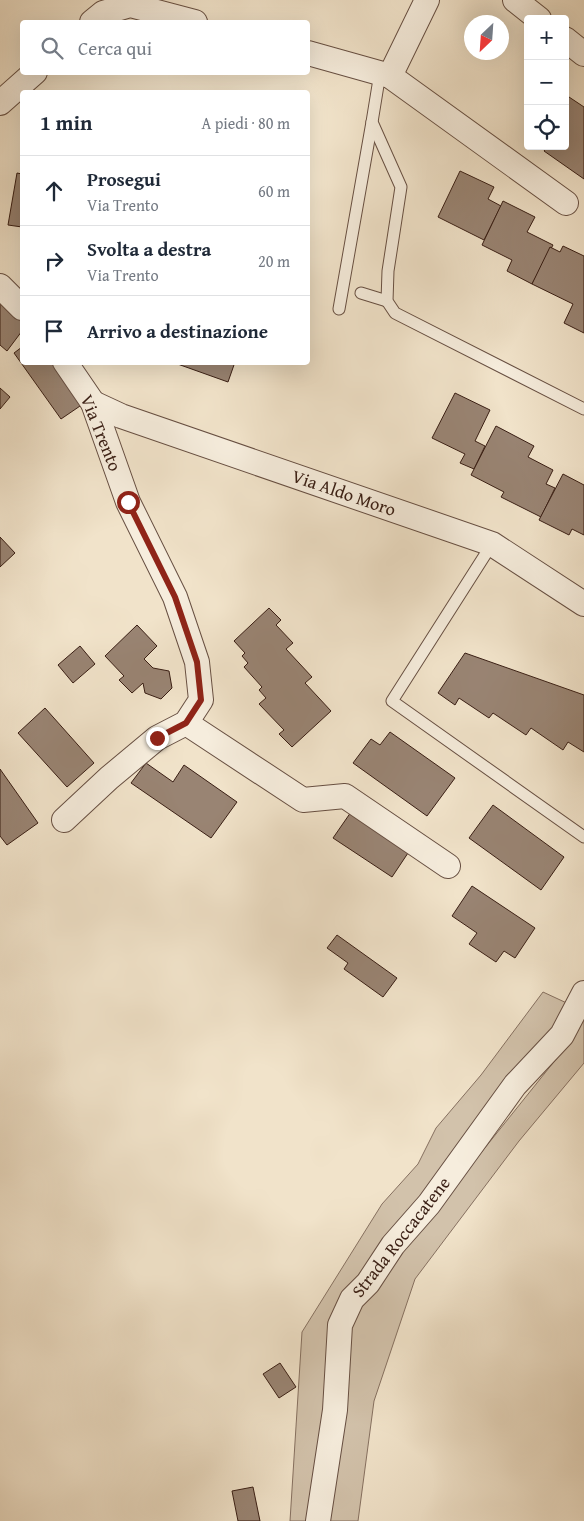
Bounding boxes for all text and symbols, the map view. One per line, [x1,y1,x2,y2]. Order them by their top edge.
north arrow [464,15,509,60]
map controls [524,15,569,150]
button: + [524,15,569,60]
search box [20,20,310,75]
icon: search [38,34,66,62]
text: Cerca qui [78,34,152,62]
button: − [524,60,569,105]
button: locate [524,105,569,150]
text: 1 min [40,107,92,138]
text: A piedi · 80 m [201,111,290,135]
text: Prosegui [87,165,161,193]
icon: ahead [40,177,68,205]
text: 60 m [258,179,290,203]
text: Via Trento [87,193,159,217]
text: Svolta a destra [87,235,211,263]
icon: right [40,247,68,275]
text: 20 m [258,249,290,273]
text: Via Trento [87,263,159,287]
icon: arrive [40,317,68,345]
text: Arrivo a destinazione [87,317,268,345]
street label: Via Trento [74,390,129,475]
street label: Via Aldo Moro [289,462,400,523]
route start [117,491,140,514]
route end [146,727,169,750]
street label: Strada Roccacatene [345,1171,456,1303]

